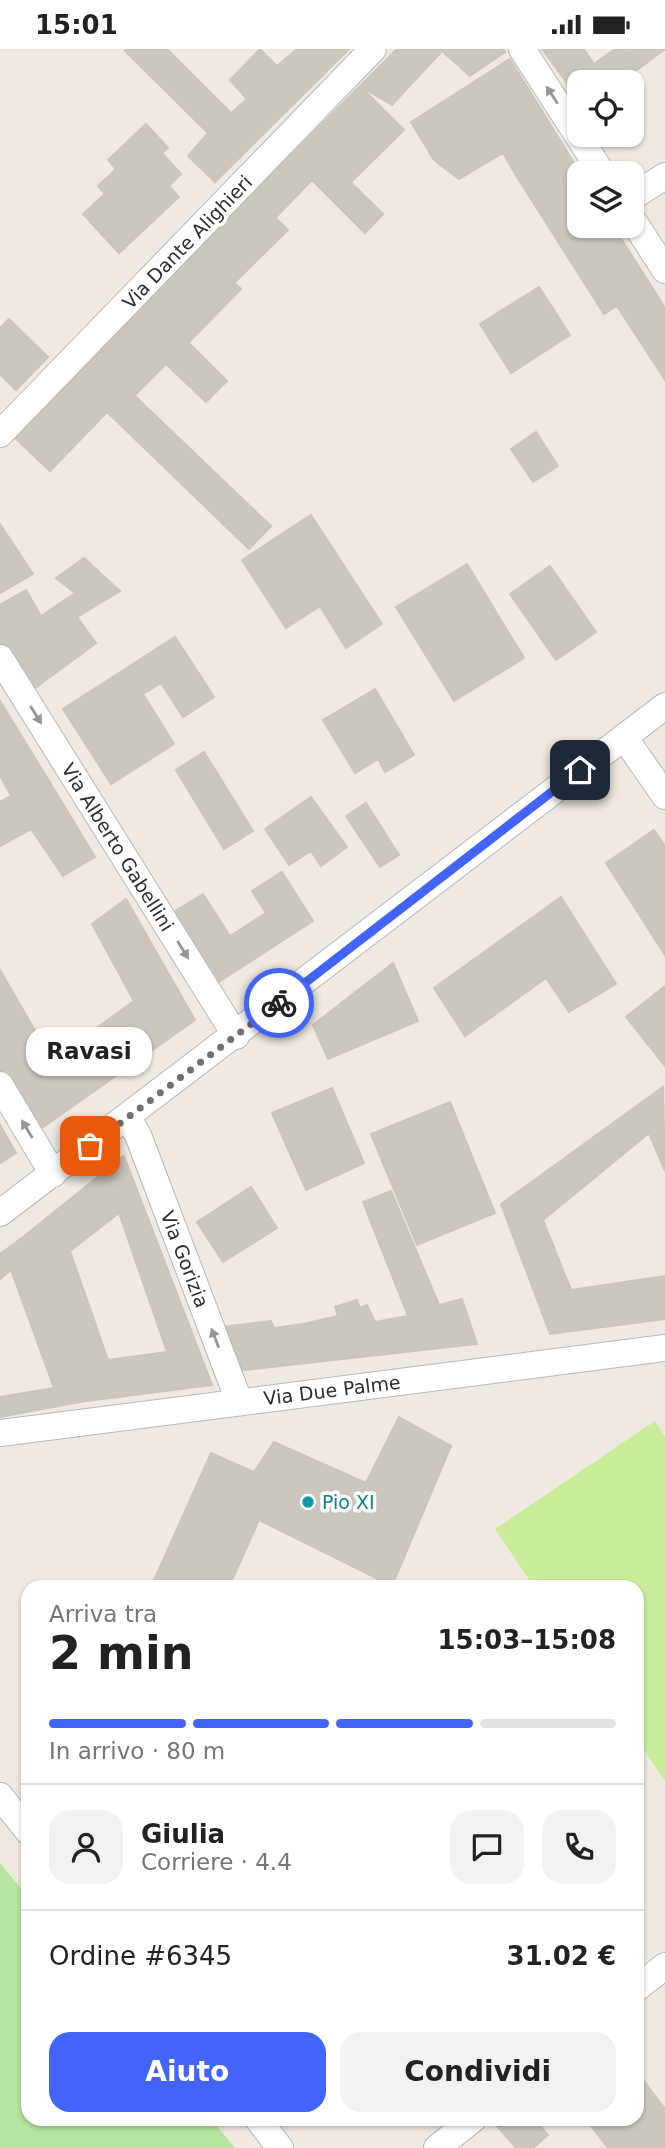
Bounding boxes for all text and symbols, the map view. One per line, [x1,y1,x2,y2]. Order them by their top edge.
text: 15:01 [35,10,118,40]
map controls [567,70,644,238]
button: locate [567,70,644,147]
one-way arrow [546,86,559,105]
button: layers [567,161,644,238]
street label: Via Dante Alighieri [118,171,256,313]
one-way arrow [30,706,43,725]
pin [550,740,610,800]
icon: home [561,751,599,789]
street label: Via Alberto Gabellini [57,759,179,935]
one-way arrow [176,940,189,960]
courier [244,968,314,1038]
icon: bike [260,984,298,1022]
callout: Ravasi [27,1027,153,1076]
text: Ravasi [46,1038,132,1064]
pin [60,1116,120,1176]
one-way arrow [20,1120,33,1139]
icon: bag [71,1127,109,1165]
street label: Via Gorizia [156,1208,214,1310]
one-way arrow [209,1327,220,1348]
street label: Via Due Palme [262,1371,402,1409]
place label: Pio XI [322,1491,375,1513]
marker: Pio XI [300,1494,316,1510]
text: Arriva tra [49,1601,157,1627]
text: 15:03–15:08 [437,1625,616,1655]
text: 2 min [49,1626,193,1680]
text: In arrivo · 80 m [49,1738,225,1764]
button: person [49,1810,123,1884]
button: chat [450,1810,524,1884]
button: phone [542,1810,616,1884]
text: Giulia [141,1819,225,1849]
text: Corriere · 4.4 [141,1849,292,1875]
text: Ordine #6345 [49,1941,232,1971]
text: 31.02 € [507,1941,616,1971]
button: Aiuto [49,2032,326,2112]
button: Condividi [340,2032,616,2112]

